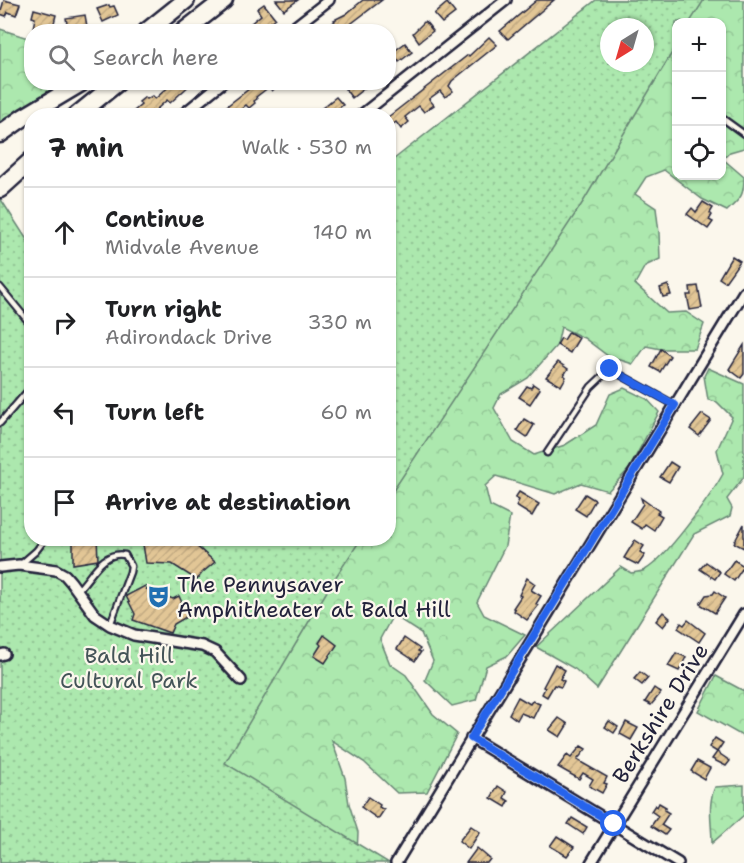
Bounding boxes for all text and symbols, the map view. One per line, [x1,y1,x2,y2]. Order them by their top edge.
north arrow [600,18,654,72]
map controls [672,18,726,180]
button: + [672,18,726,72]
search box [24,24,396,90]
icon: search [45,41,78,74]
text: Search here [93,43,219,72]
button: − [672,72,726,126]
button: locate [672,126,726,180]
text: 7 min [48,130,124,165]
text: Walk · 530 m [241,134,372,160]
text: Continue [105,205,205,234]
icon: ahead [48,216,81,249]
text: 140 m [313,219,372,245]
text: Midvale Avenue [105,234,259,260]
text: Turn right [105,295,222,324]
icon: right [48,306,81,339]
text: 330 m [308,309,372,335]
text: Adirondack Drive [105,324,272,350]
route end [596,355,622,381]
icon: left [48,396,81,429]
text: Turn left [105,398,204,427]
text: 60 m [320,399,372,425]
icon: arrive [48,486,81,519]
text: Arrive at destination [105,488,351,517]
place label: The Pennysaver Amphitheater at Bald Hill [177,570,451,624]
theatre icon: The Pennysaver Amphitheater at Bald Hill [146,584,172,610]
street label: Berkshire Drive [606,638,715,789]
park label: Bald Hill Cultural Park [60,641,198,695]
route start [600,810,626,836]

